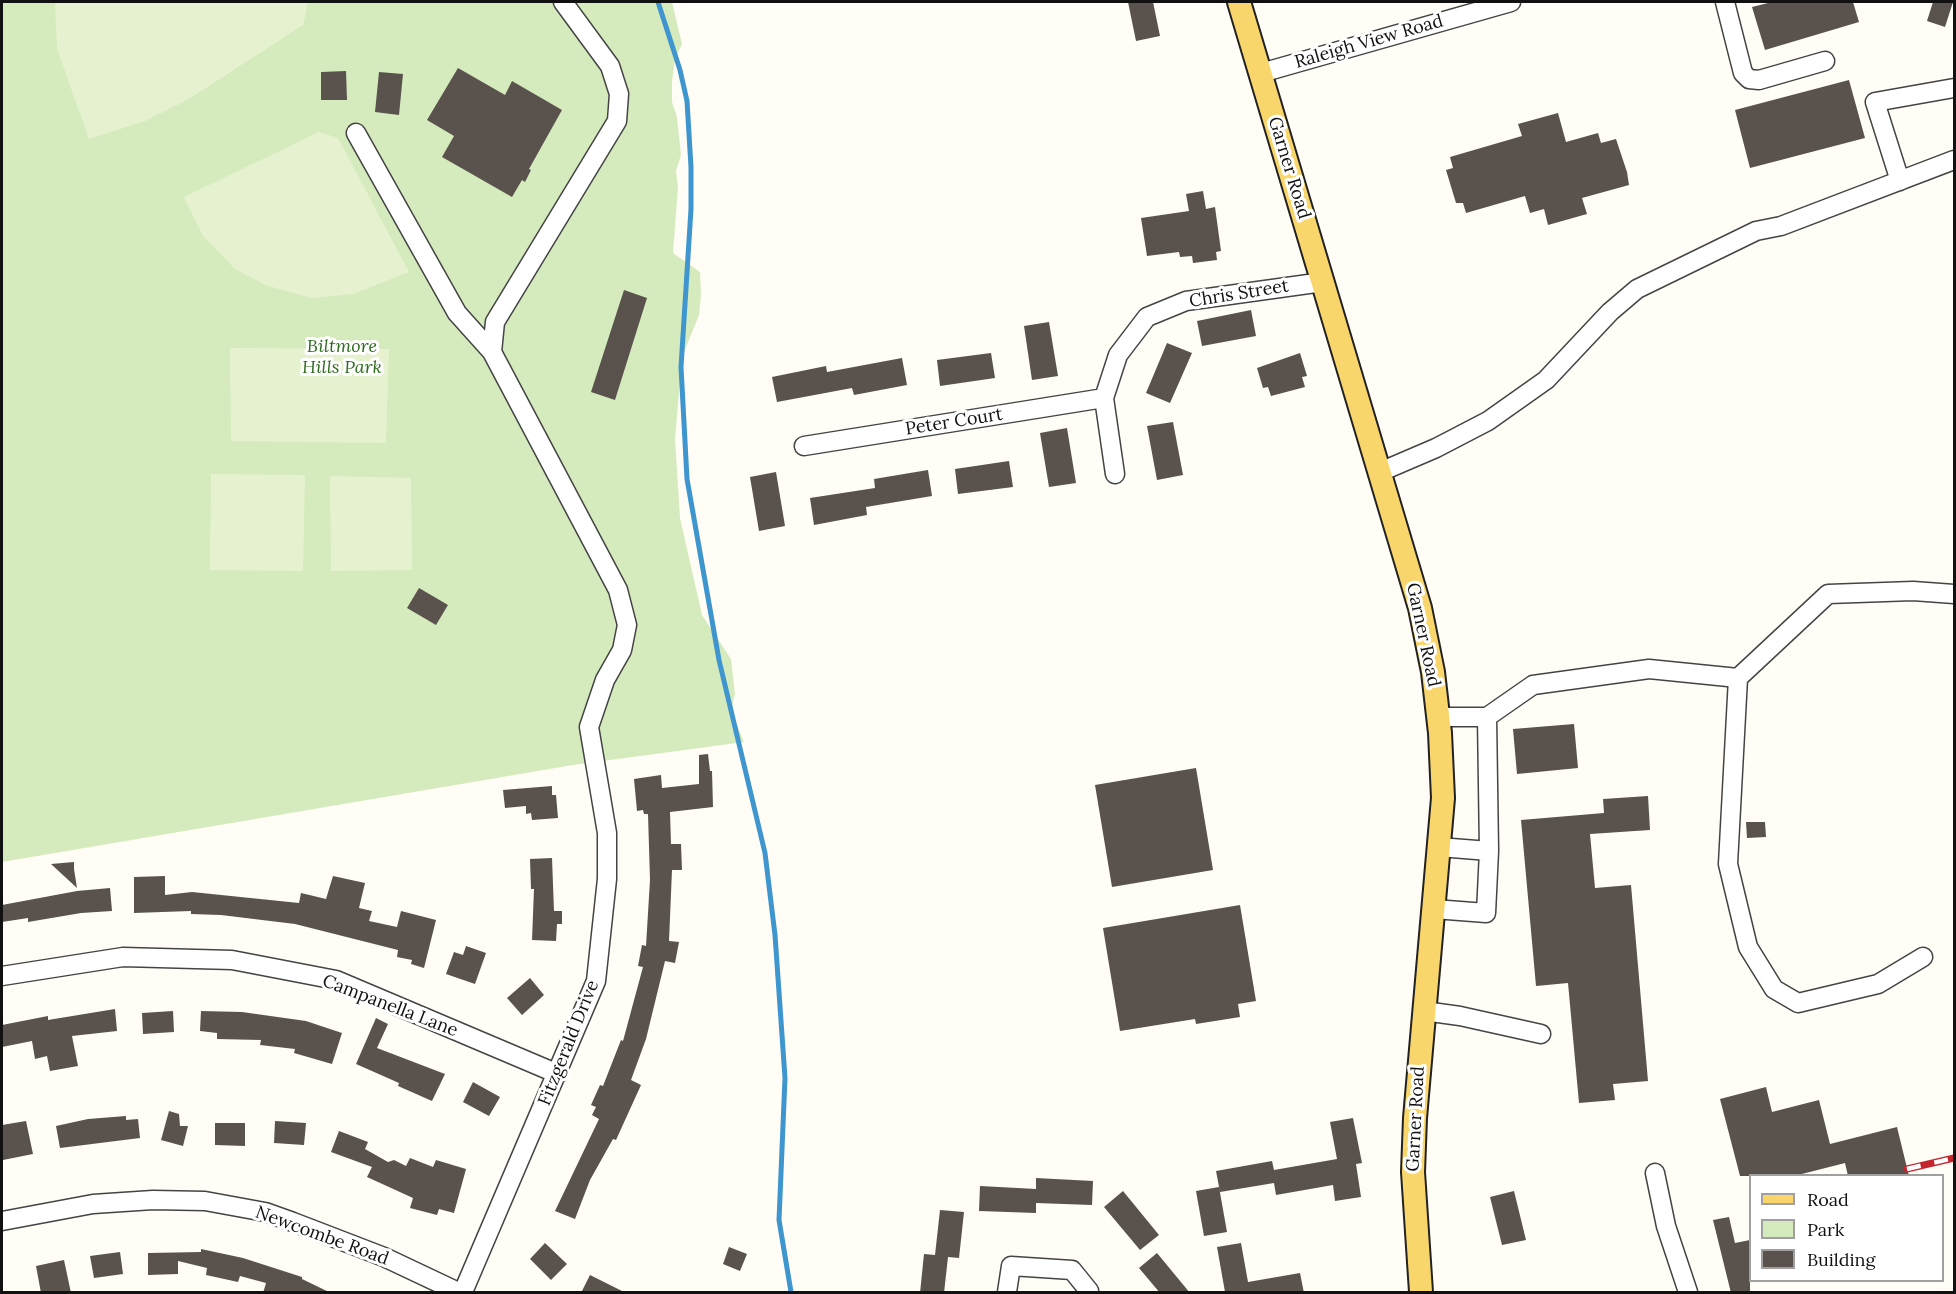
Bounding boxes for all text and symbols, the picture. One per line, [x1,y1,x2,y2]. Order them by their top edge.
street label: Raleigh View Road [1292,10,1446,74]
street label: Garner Road [1263,114,1315,222]
street label: Chris Street [1188,275,1290,313]
park label: Biltmore Hills Park [302,336,382,378]
street label: Peter Court [904,404,1004,440]
street label: Garner Road [1401,581,1445,689]
street label: Campanella Lane [319,970,461,1042]
street label: Fitzgerald Drive [534,977,604,1109]
street label: Garner Road [1402,1066,1430,1172]
legend [1749,1174,1944,1282]
text: Road [1807,1188,1849,1211]
street label: Newcombe Road [252,1202,392,1270]
text: Park [1807,1218,1844,1241]
text: Building [1807,1248,1875,1271]

